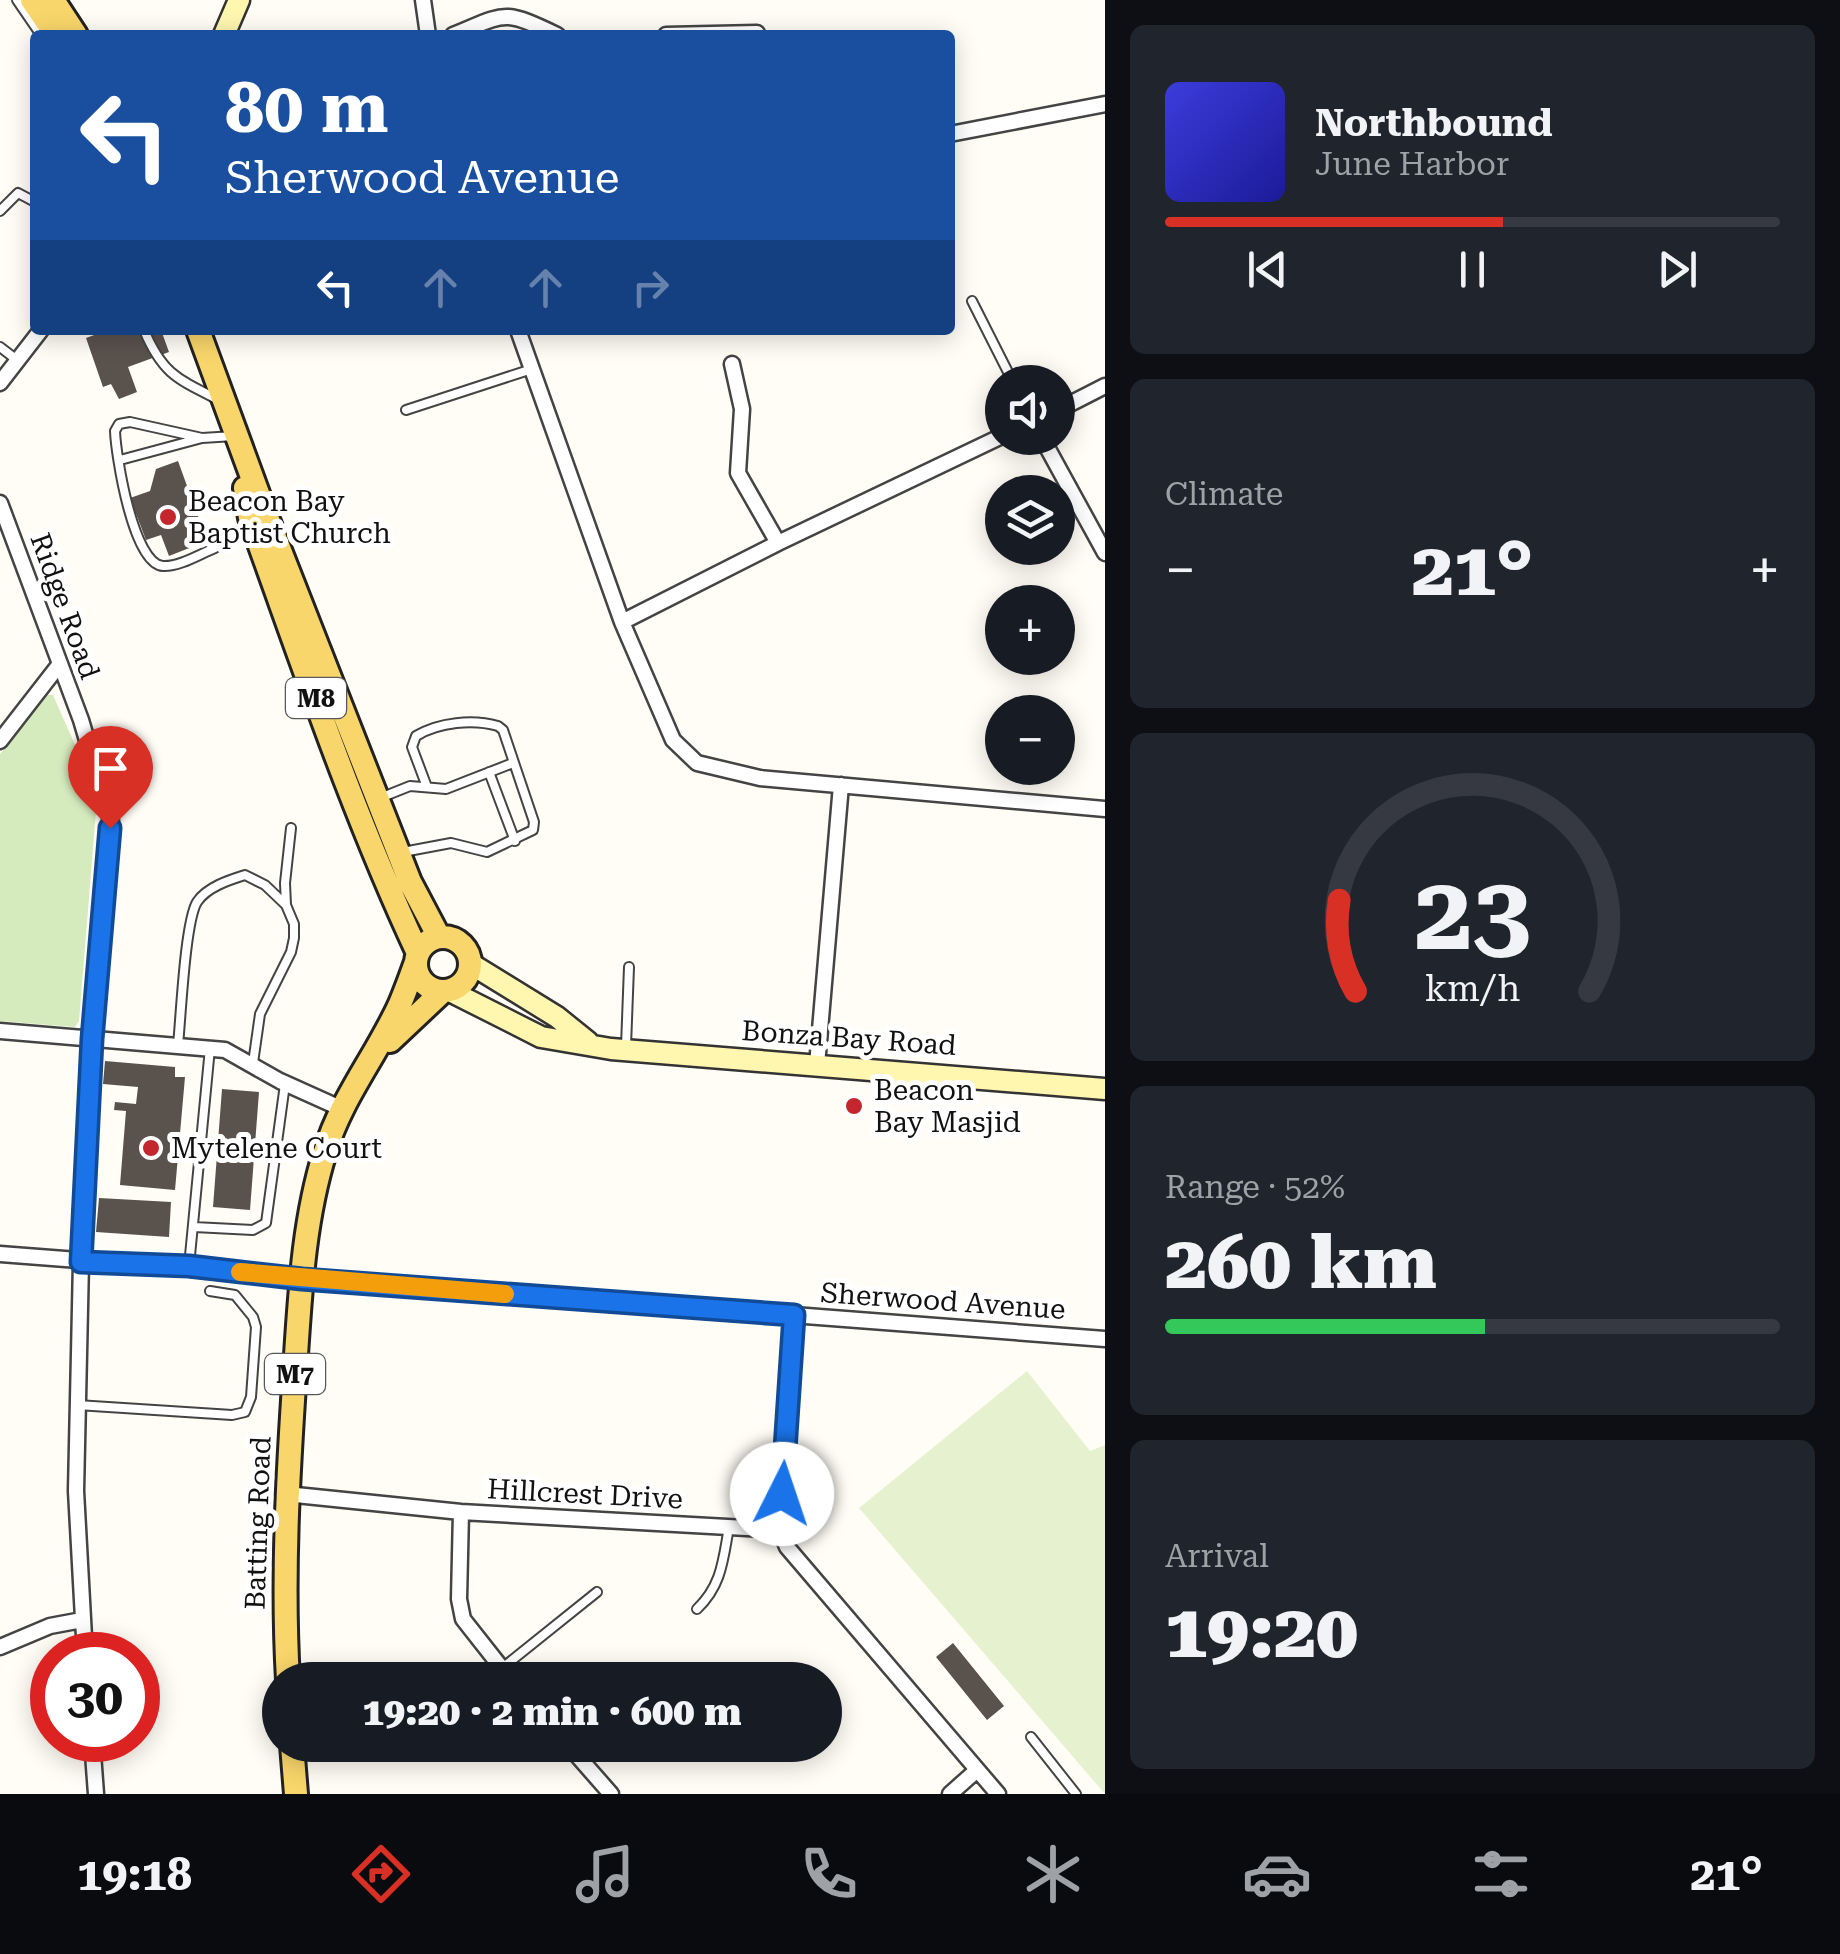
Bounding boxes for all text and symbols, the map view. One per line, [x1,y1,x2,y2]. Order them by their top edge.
text: 80 m [225,67,389,149]
icon: left [60,70,190,200]
text: Northbound [1315,101,1553,145]
text: June Harbor [1315,145,1509,183]
text: Sherwood Avenue [225,151,619,204]
icon: previous [1240,242,1295,297]
icon: pause [1445,242,1500,297]
icon: next [1650,242,1705,297]
icon: left [308,260,363,315]
icon: ahead [413,260,468,315]
icon: ahead [518,260,573,315]
icon: right [623,260,678,315]
map controls [985,365,1075,785]
button: sound [985,365,1075,455]
button: layers [985,475,1075,565]
text: Climate [1165,475,1283,513]
place label: Beacon Bay Baptist Church [188,485,391,550]
marker: Beacon Bay Baptist Church [157,506,179,528]
text: 21° [1412,525,1533,613]
street label: Ridge Road [23,529,107,683]
text: − [1165,538,1196,602]
text: + [1749,538,1780,602]
button: + [985,585,1075,675]
road number: M8 [286,678,346,718]
button: − [985,695,1075,785]
pin [68,726,153,829]
icon: arrive [83,741,138,796]
text: 23 [1414,853,1531,974]
text: km/h [1425,968,1520,1010]
street label: Bonza Bay Road [741,1014,957,1062]
place label: Beacon Bay Masjid [874,1074,1021,1139]
marker: Beacon Bay Masjid [843,1095,865,1117]
place label: Mytelene Court [171,1132,382,1165]
marker: Mytelene Court [140,1137,162,1159]
text: Range · 52% [1165,1168,1345,1206]
text: 260 km [1165,1218,1437,1306]
street label: Sherwood Avenue [819,1276,1067,1326]
road number: M7 [265,1354,325,1394]
street label: Batting Road [238,1436,278,1610]
position arrow [730,1442,834,1546]
street label: Hillcrest Drive [486,1472,684,1516]
text: Arrival [1165,1537,1269,1575]
text: 19:20 [1165,1587,1358,1675]
speed limit sign: 30 [30,1632,160,1762]
text: 19:20 · 2 min · 600 m [362,1690,742,1734]
icon: directions [346,1839,416,1909]
icon: music [570,1839,640,1909]
icon: phone [794,1839,864,1909]
icon: climate [1018,1839,1088,1909]
icon: car [1242,1839,1312,1909]
icon: filters [1466,1839,1536,1909]
text: 19:18 [77,1848,192,1901]
text: 21° [1690,1848,1763,1901]

